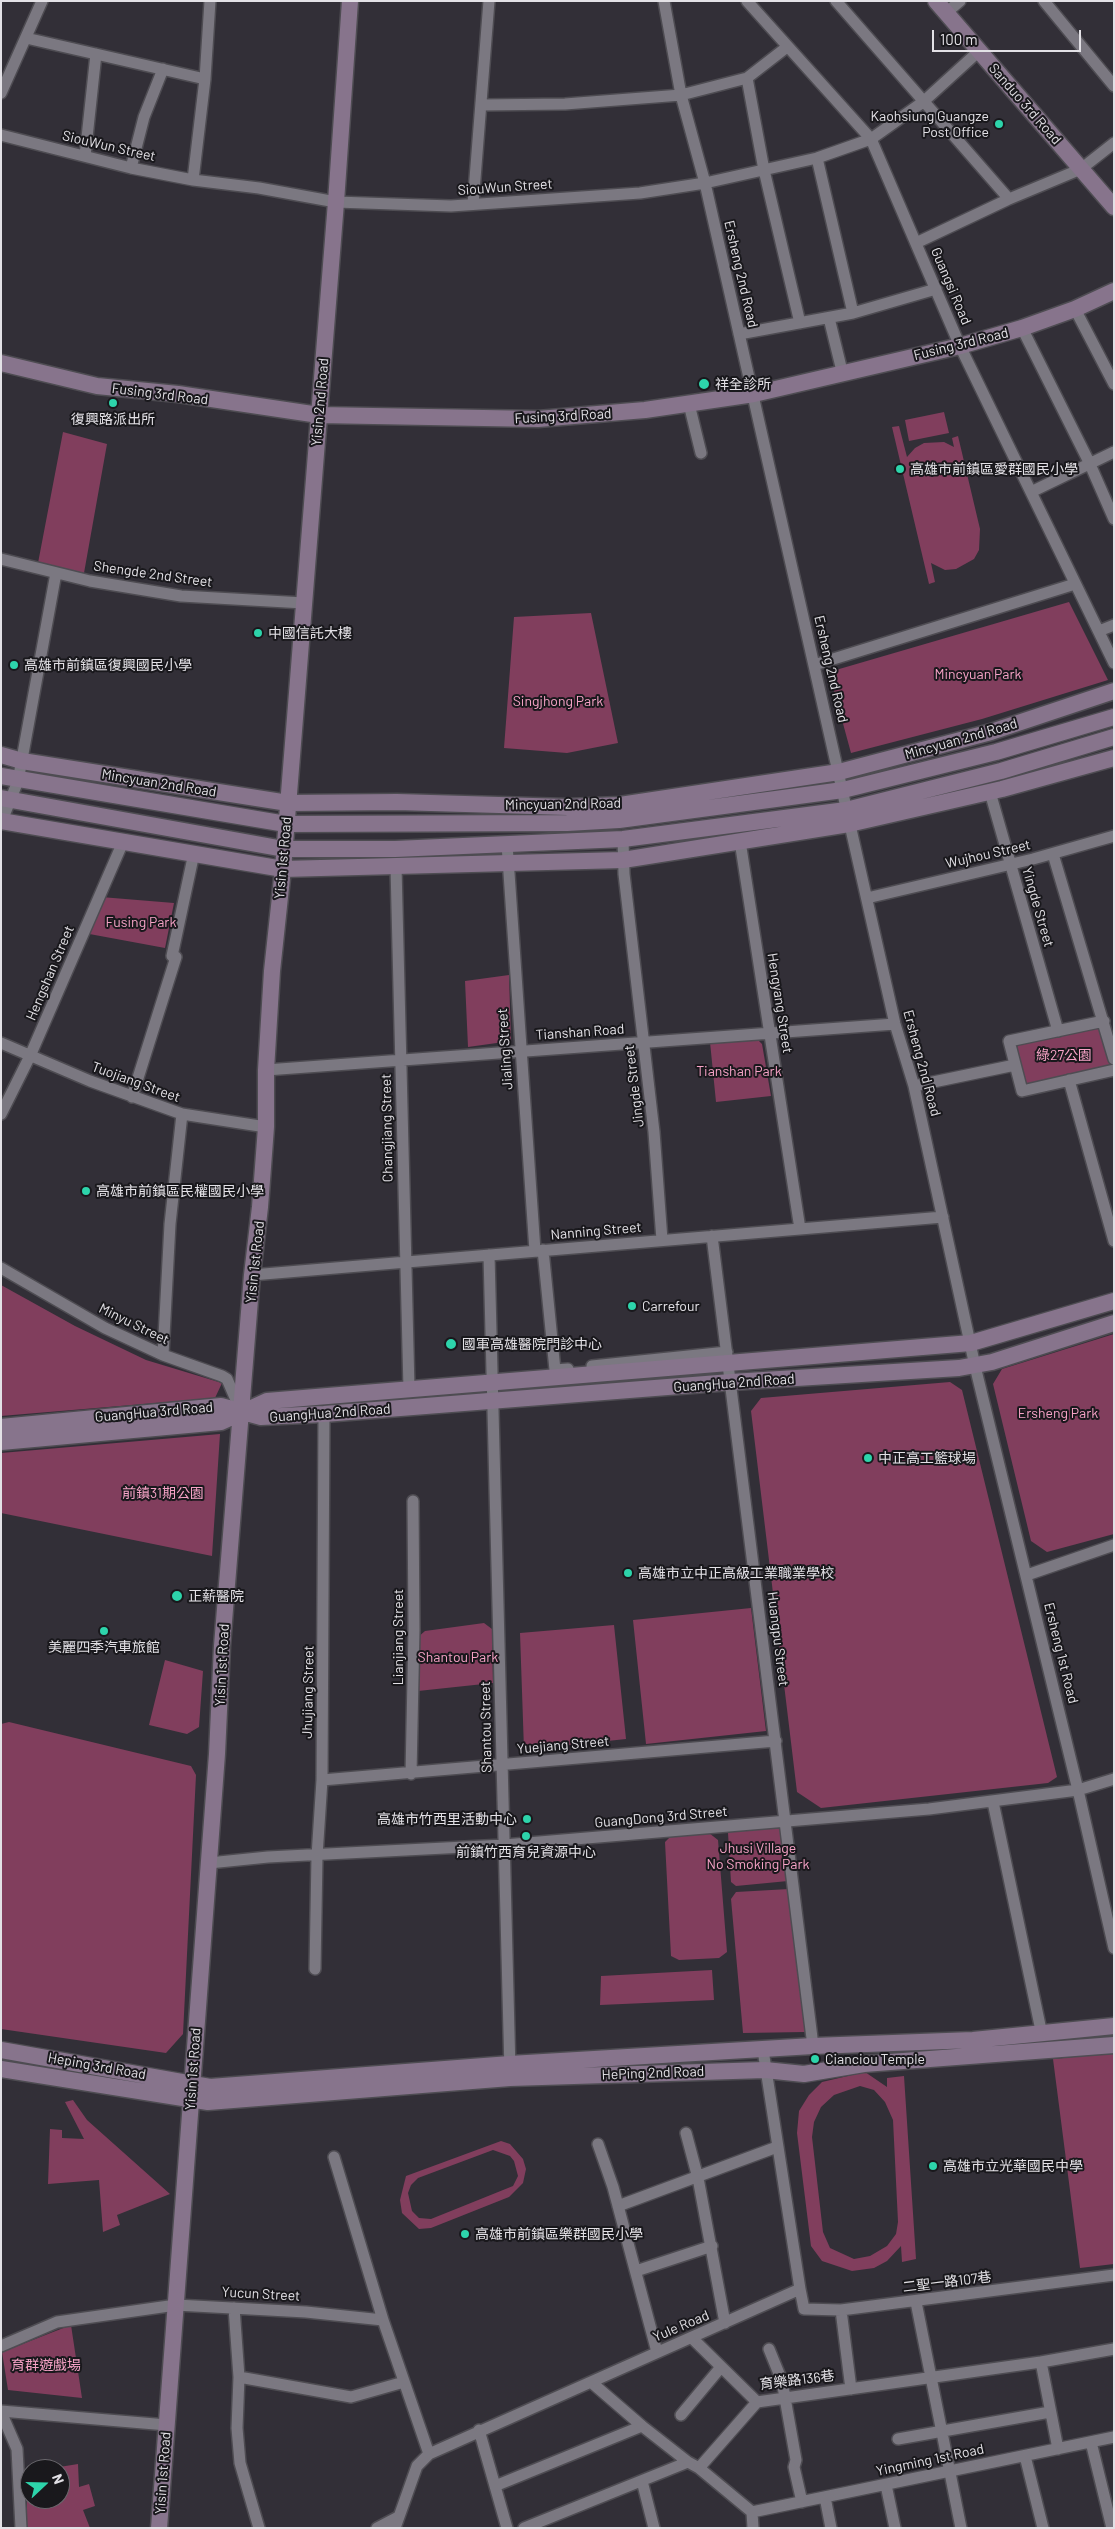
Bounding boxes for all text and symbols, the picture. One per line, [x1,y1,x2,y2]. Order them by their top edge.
scale bar [935,20,1084,52]
text: 100 m [940,30,978,48]
street label: Sanduo 3rd Road [985,60,1065,148]
place label: Kaohsiung Guangze Post Office [871,108,989,140]
marker: Kaohsiung Guangze Post Office [993,118,1005,130]
street label: SiouWun Street [61,127,157,165]
street label: SiouWun Street [457,175,553,199]
street label: Ersheng 2nd Road [721,219,761,329]
street label: Guangsi Road [927,245,975,327]
street label: Fusing 3rd Road [912,324,1010,364]
street label: Yisin 2nd Road [308,357,332,447]
place label: 祥全診所 [715,376,771,392]
marker: 祥全診所 [697,377,711,391]
street label: Fusing 3rd Road [111,380,209,408]
marker: 復興路派出所 [107,397,119,409]
street label: Fusing 3rd Road [514,405,612,427]
place label: 復興路派出所 [71,411,155,427]
place label: 高雄市前鎮區愛群國民小學 [910,461,1078,477]
marker: 高雄市前鎮區愛群國民小學 [894,463,906,475]
street label: Shengde 2nd Street [93,557,213,591]
street label: Ersheng 2nd Road [811,614,851,724]
place label: 中國信託大樓 [268,625,352,641]
marker: 中國信託大樓 [252,627,264,639]
place label: 高雄市前鎮區復興國民小學 [24,657,192,673]
marker: 高雄市前鎮區復興國民小學 [8,659,20,671]
park label: Mincyuan Park [934,666,1022,682]
park label: Singjhong Park [513,693,603,709]
street label: Mincyuan 2nd Road [903,715,1019,763]
street label: Mincyuan 2nd Road [100,766,218,800]
street label: Mincyuan 2nd Road [505,795,621,813]
street label: Yisin 1st Road [271,816,295,900]
street label: Wujhou Street [944,836,1032,872]
street label: Yingde Street [1019,865,1057,949]
park label: Fusing Park [106,914,176,930]
street label: Hengshan Street [22,923,78,1023]
street label: Hengyang Street [764,952,796,1054]
street label: Jialing Street [494,1008,516,1090]
street label: Ersheng 2nd Road [900,1008,944,1118]
street label: Tianshan Road [535,1021,625,1043]
street label: Jingde Street [621,1044,647,1128]
park label: 綠27公園 [1036,1047,1092,1063]
street label: Tuojiang Street [90,1058,182,1106]
park label: Tianshan Park [696,1063,782,1079]
street label: Changjiang Street [378,1074,396,1182]
place label: 高雄市前鎮區民權國民小學 [96,1183,264,1199]
marker: 高雄市前鎮區民權國民小學 [80,1185,92,1197]
street label: Nanning Street [550,1219,642,1243]
street label: Yisin 1st Road [242,1220,268,1304]
place label: Carrefour [642,1298,700,1314]
street label: Minyu Street [96,1300,172,1348]
marker: Carrefour [626,1300,638,1312]
place label: 國軍高雄醫院門診中心 [462,1336,602,1352]
marker: 國軍高雄醫院門診中心 [444,1337,458,1351]
street label: GuangHua 2nd Road [673,1370,795,1396]
street label: GuangHua 3rd Road [94,1398,214,1426]
street label: GuangHua 2nd Road [269,1400,391,1426]
park label: Ersheng Park [1018,1405,1098,1421]
place label: 中正高工籃球場 [878,1450,976,1466]
marker: 中正高工籃球場 [862,1452,874,1464]
park label: 前鎮31期公園 [122,1485,204,1501]
place label: 高雄市立中正高級工業職業學校 [638,1565,834,1581]
marker: 高雄市立中正高級工業職業學校 [622,1567,634,1579]
place label: 正薪醫院 [188,1588,244,1604]
marker: 正薪醫院 [170,1589,184,1603]
street label: Lianjiang Street [390,1589,406,1685]
street label: Huangpu Street [764,1591,792,1687]
street label: Ersheng 1st Road [1040,1601,1082,1705]
street label: Yisin 1st Road [211,1623,233,1707]
marker: 美麗四季汽車旅館 [98,1625,110,1637]
place label: 美麗四季汽車旅館 [48,1639,160,1655]
street label: Jhujiang Street [299,1645,317,1739]
park label: Shantou Park [418,1649,498,1665]
street label: Shantou Street [477,1681,495,1773]
street label: Yuejiang Street [516,1733,610,1757]
street label: GuangDong 3rd Street [594,1803,728,1831]
place label: 高雄市竹西里活動中心 [377,1811,517,1827]
marker: 高雄市竹西里活動中心 [521,1813,533,1825]
marker: 前鎮竹西育兒資源中心 [520,1830,532,1842]
park label: Jhusi Village No Smoking Park [706,1840,810,1872]
place label: 前鎮竹西育兒資源中心 [456,1844,596,1860]
street label: Yisin 1st Road [182,2027,204,2111]
street label: Heping 3rd Road [47,2049,147,2083]
place label: Cianciou Temple [825,2051,925,2067]
marker: Cianciou Temple [809,2053,821,2065]
street label: HePing 2nd Road [601,2063,705,2083]
place label: 高雄市立光華國民中學 [943,2158,1083,2174]
marker: 高雄市立光華國民中學 [927,2160,939,2172]
place label: 高雄市前鎮區樂群國民小學 [475,2226,643,2242]
marker: 高雄市前鎮區樂群國民小學 [459,2228,471,2240]
street label: 二聖一路107巷 [902,2268,992,2296]
street label: Yucun Street [221,2284,301,2304]
street label: Yule Road [650,2307,712,2345]
park label: 育群遊戲場 [11,2357,81,2373]
street label: 育樂路136巷 [759,2367,835,2393]
street label: Yisin 1st Road [152,2431,174,2515]
street label: Yingming 1st Road [874,2440,986,2480]
north arrow [20,2459,70,2509]
text: N [49,2471,68,2486]

